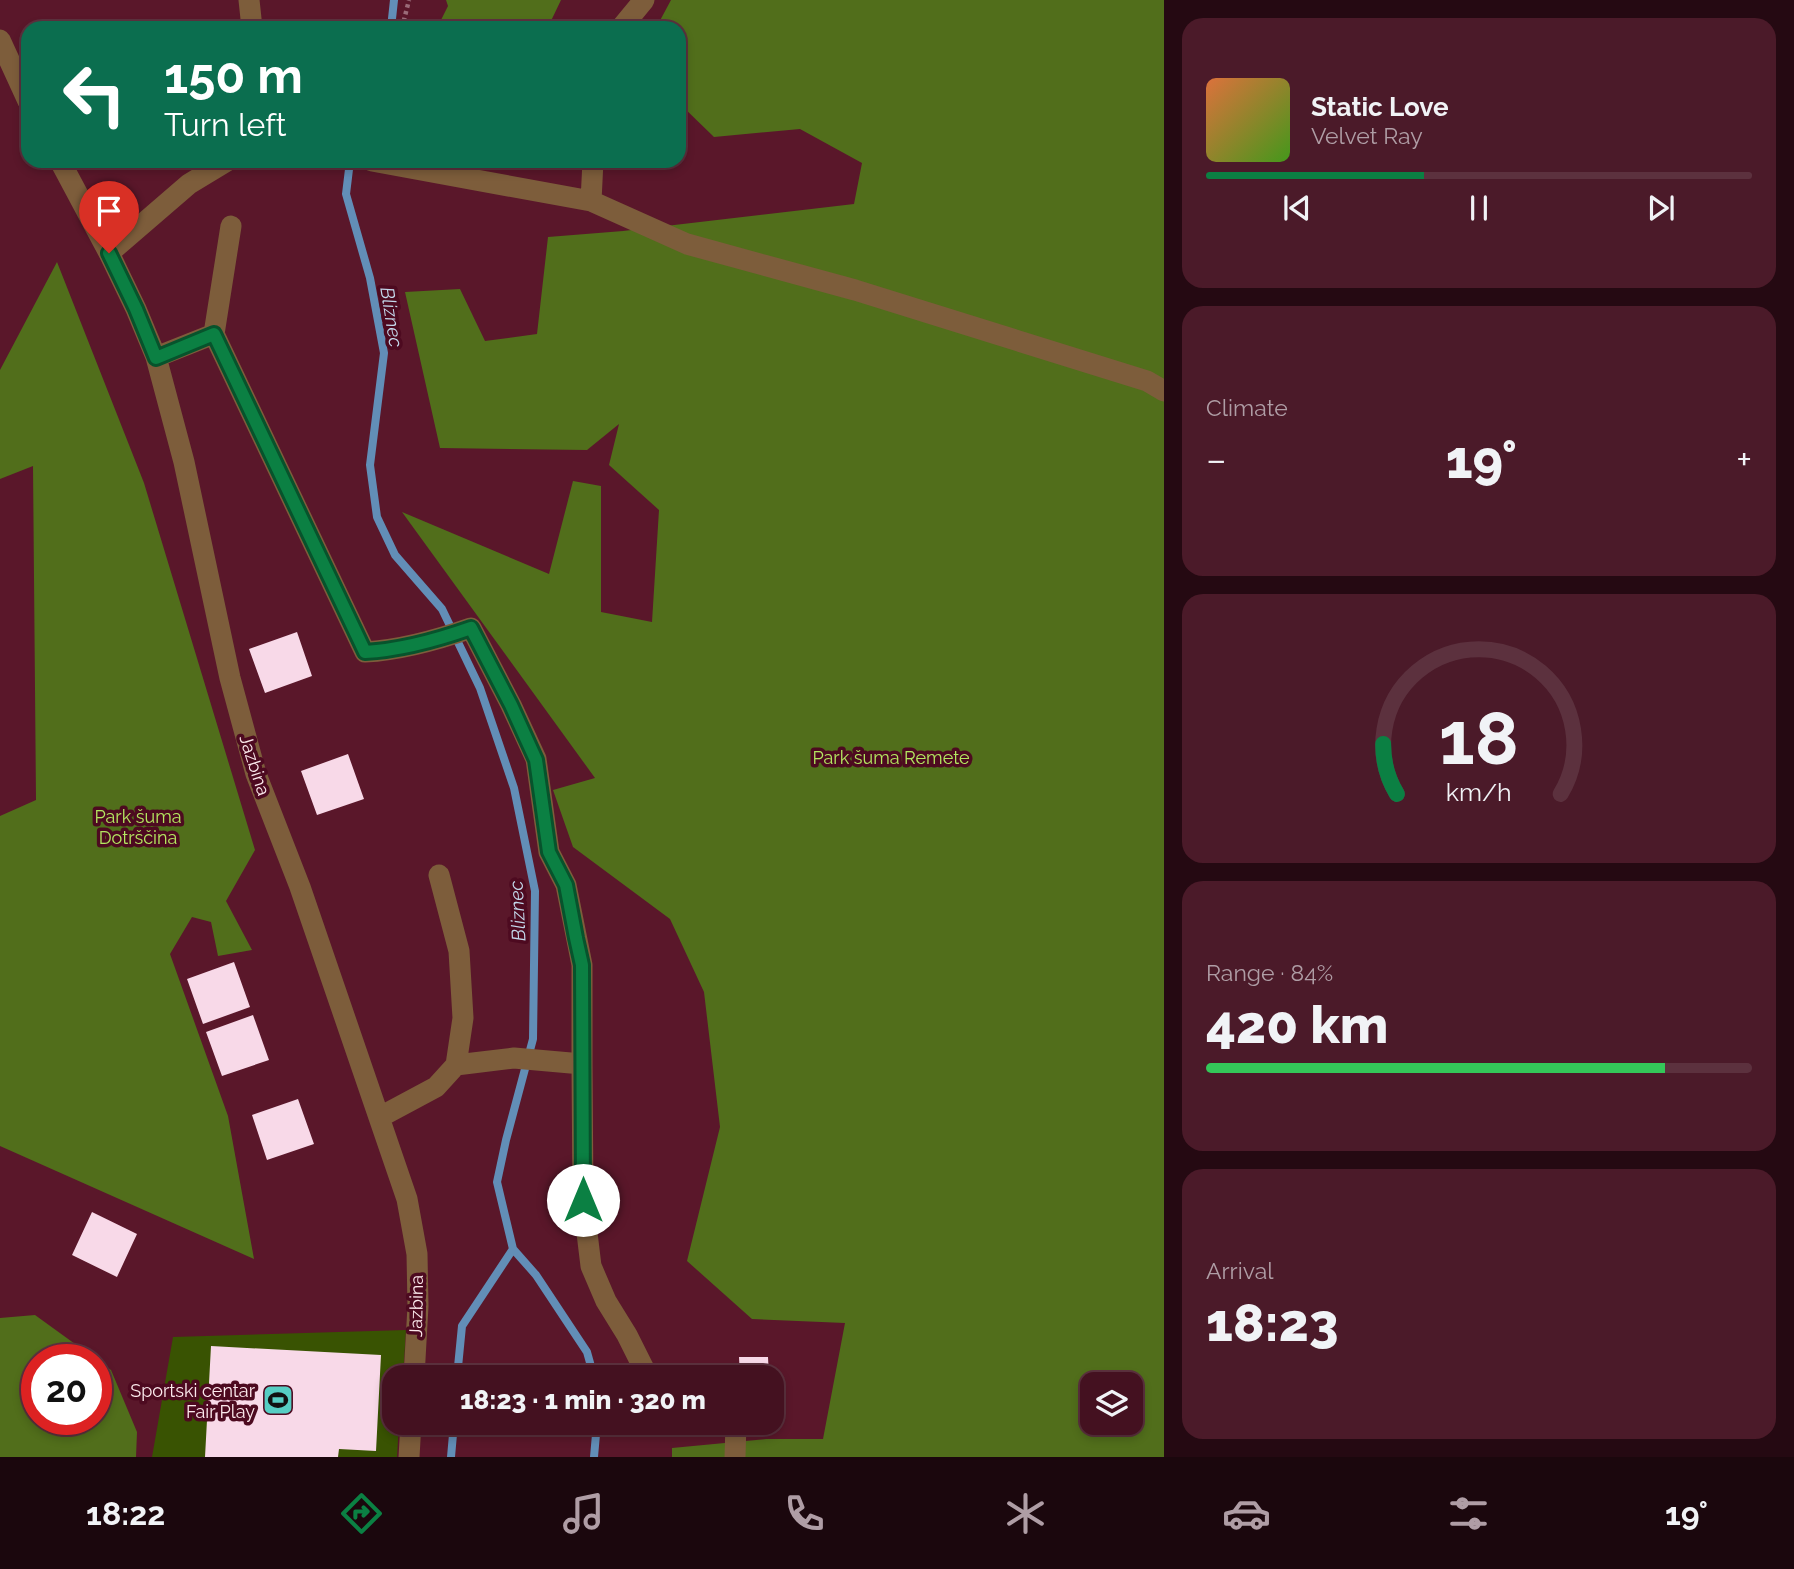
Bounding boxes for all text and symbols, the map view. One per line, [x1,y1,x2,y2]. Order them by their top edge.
text: 150 m [164,47,303,104]
icon: left [49,49,140,140]
text: Static Love [1311,92,1449,122]
text: Turn left [164,106,286,143]
text: Velvet Ray [1311,122,1423,149]
pin [79,181,139,253]
icon: previous [1278,189,1316,227]
icon: pause [1460,189,1498,227]
icon: next [1642,189,1680,227]
icon: arrive [90,192,128,230]
water label: Bliznec [376,285,408,349]
text: Climate [1206,394,1288,421]
text: 19° [1446,429,1517,490]
text: − [1206,437,1226,482]
text: + [1736,437,1752,482]
text: 18 [1439,697,1519,782]
street label: Jazbina [235,732,275,798]
park label: Park šuma Remete [812,747,970,768]
text: km/h [1446,777,1512,807]
park label: Park šuma Dotrščina [94,806,182,848]
water label: Bliznec [504,880,530,942]
text: Range · 84% [1206,959,1333,986]
text: 420 km [1206,994,1388,1055]
position arrow [546,1163,620,1237]
text: Arrival [1206,1257,1273,1284]
street label: Jazbina [405,1275,427,1337]
text: 18:23 [1206,1292,1339,1353]
speed limit sign: 20 [21,1344,112,1435]
map controls [1080,1372,1143,1435]
button: layers [1080,1372,1143,1435]
place label: Sportski centar Fair Play [130,1380,256,1422]
sports icon: Sportski centar Fair Play [261,1383,295,1417]
text: 18:23 · 1 min · 320 m [460,1385,706,1415]
icon: directions [337,1489,386,1538]
icon: music [559,1489,608,1538]
icon: phone [780,1489,829,1538]
icon: climate [1001,1489,1050,1538]
icon: car [1222,1489,1271,1538]
icon: filters [1444,1489,1493,1538]
text: 18:22 [86,1495,165,1532]
text: 19° [1665,1495,1708,1532]

